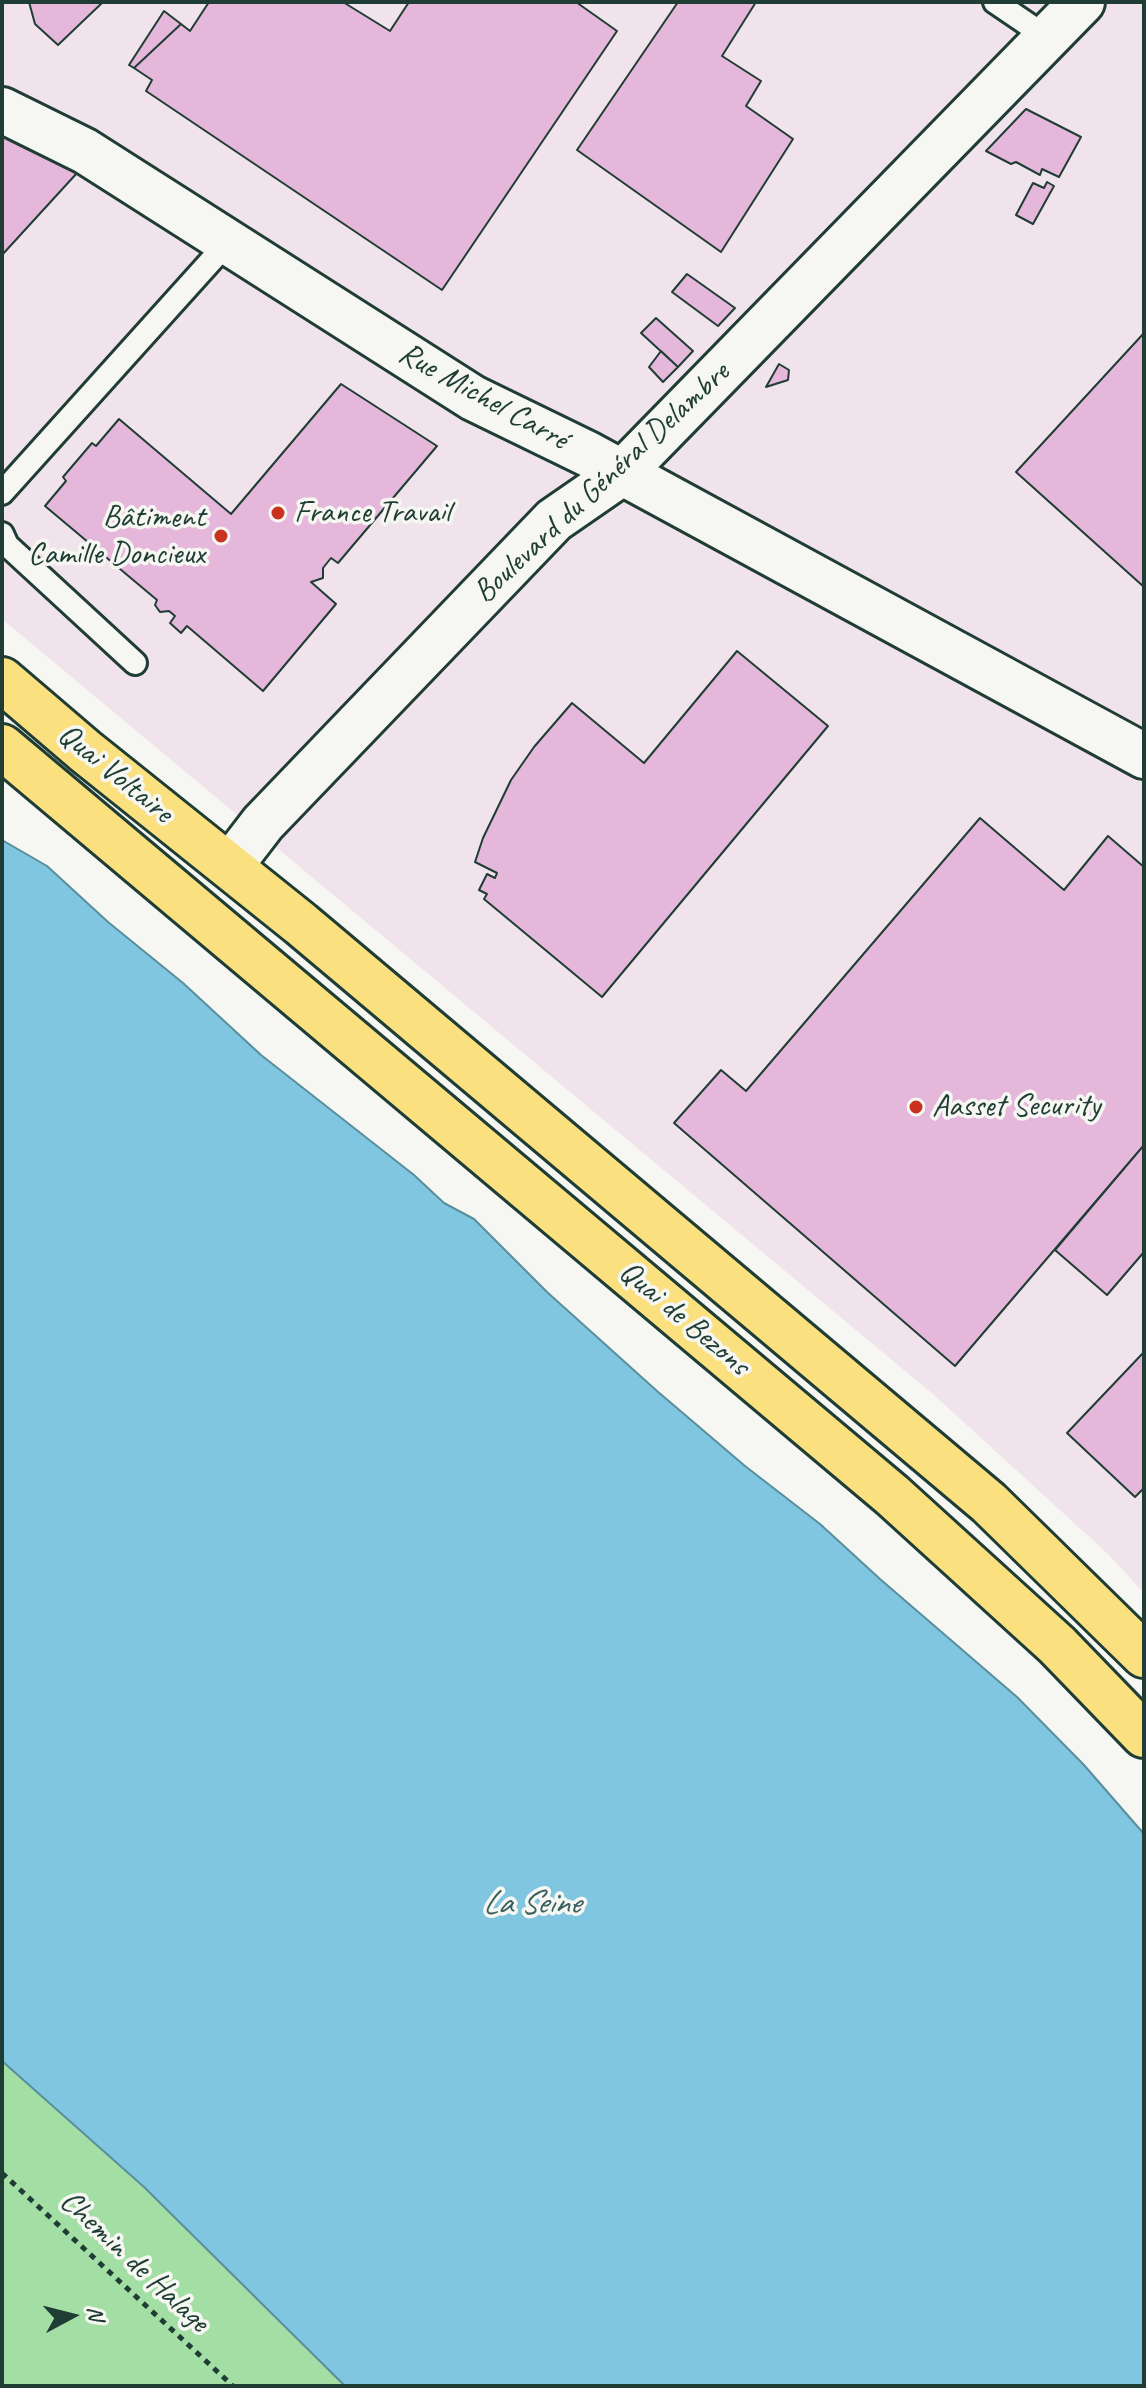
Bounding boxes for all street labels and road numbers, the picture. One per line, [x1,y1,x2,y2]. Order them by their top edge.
street label: Rue Michel Carré [392,335,574,459]
street label: Boulevard du Général Delambre [466,354,738,612]
street label: Quai Voltaire [50,716,180,832]
street label: Quai de Bezons [611,1253,757,1385]
street label: Chemin de Halage [51,2183,217,2341]

